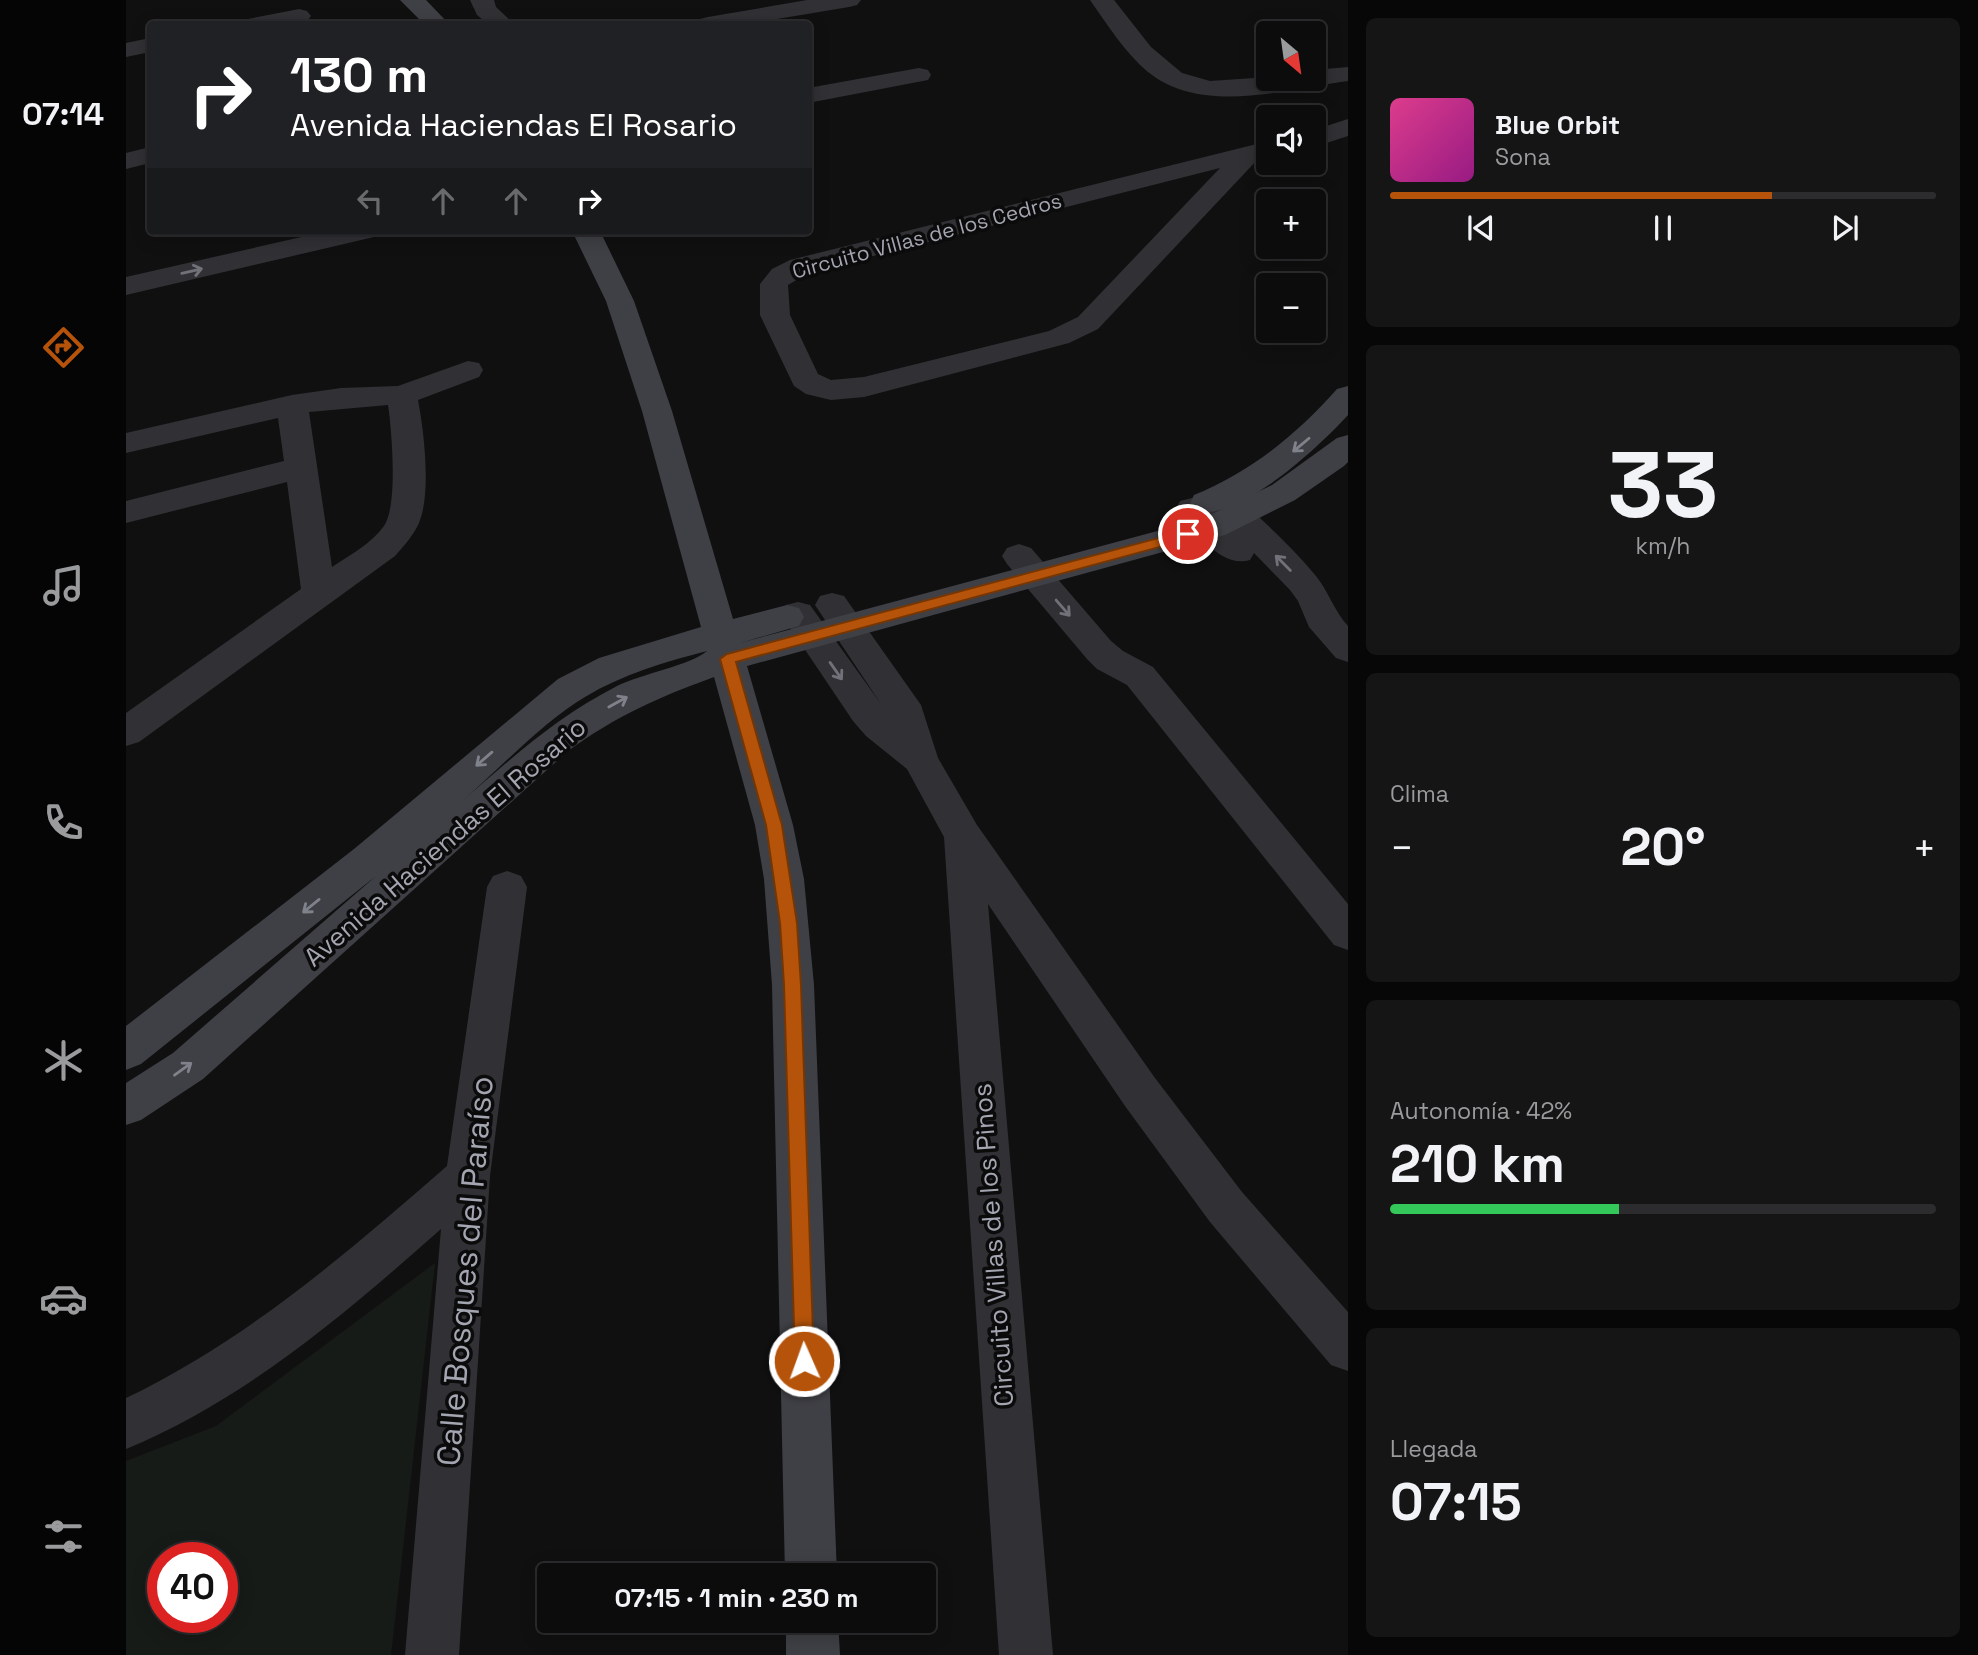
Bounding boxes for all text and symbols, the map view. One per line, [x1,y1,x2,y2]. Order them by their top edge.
north arrow [1256,21,1326,91]
map controls [1256,21,1326,343]
text: 130 m [290,44,428,106]
icon: right [175,49,266,140]
text: 07:14 [22,94,104,134]
text: Avenida Haciendas El Rosario [290,105,737,145]
button: sound [1256,105,1326,175]
text: Blue Orbit [1495,108,1620,142]
text: Sona [1495,142,1551,172]
icon: left [351,182,389,220]
icon: ahead [424,182,462,220]
icon: ahead [497,182,535,220]
icon: right [570,182,608,220]
street label: Circuito Villas de los Cedros [789,187,1065,285]
button: + [1256,189,1326,259]
icon: previous [1462,209,1500,247]
icon: pause [1644,209,1682,247]
icon: next [1826,209,1864,247]
one-way arrow [181,263,203,276]
button: − [1256,273,1326,343]
icon: directions [39,323,88,372]
text: 33 [1608,427,1718,544]
one-way arrow [1292,437,1310,453]
pin [1158,504,1218,564]
icon: arrive [1169,515,1207,553]
text: km/h [1636,531,1690,561]
one-way arrow [1274,554,1291,571]
icon: music [39,561,88,610]
one-way arrow [1055,599,1071,617]
one-way arrow [829,661,844,680]
one-way arrow [607,695,628,708]
street label: Avenida Haciendas El Rosario [297,710,593,974]
one-way arrow [476,751,494,767]
text: Clima [1390,779,1449,809]
icon: phone [39,798,88,847]
text: 20° [1620,814,1706,880]
text: − [1390,824,1414,872]
text: + [1912,824,1936,872]
one-way arrow [302,899,320,914]
icon: climate [39,1036,88,1085]
one-way arrow [173,1062,192,1076]
street label: Calle Bosques del Paraíso [428,1074,502,1468]
street label: Circuito Villas de los Pinos [965,1082,1021,1408]
text: Autonomía · 42% [1390,1096,1572,1126]
text: 210 km [1390,1131,1565,1197]
icon: car [39,1274,88,1323]
position arrow [767,1324,841,1398]
text: Llegada [1390,1434,1478,1464]
text: 07:15 [1390,1469,1522,1535]
icon: filters [39,1512,88,1561]
speed limit sign: 40 [147,1542,238,1633]
text: 07:15 · 1 min · 230 m [615,1581,858,1615]

